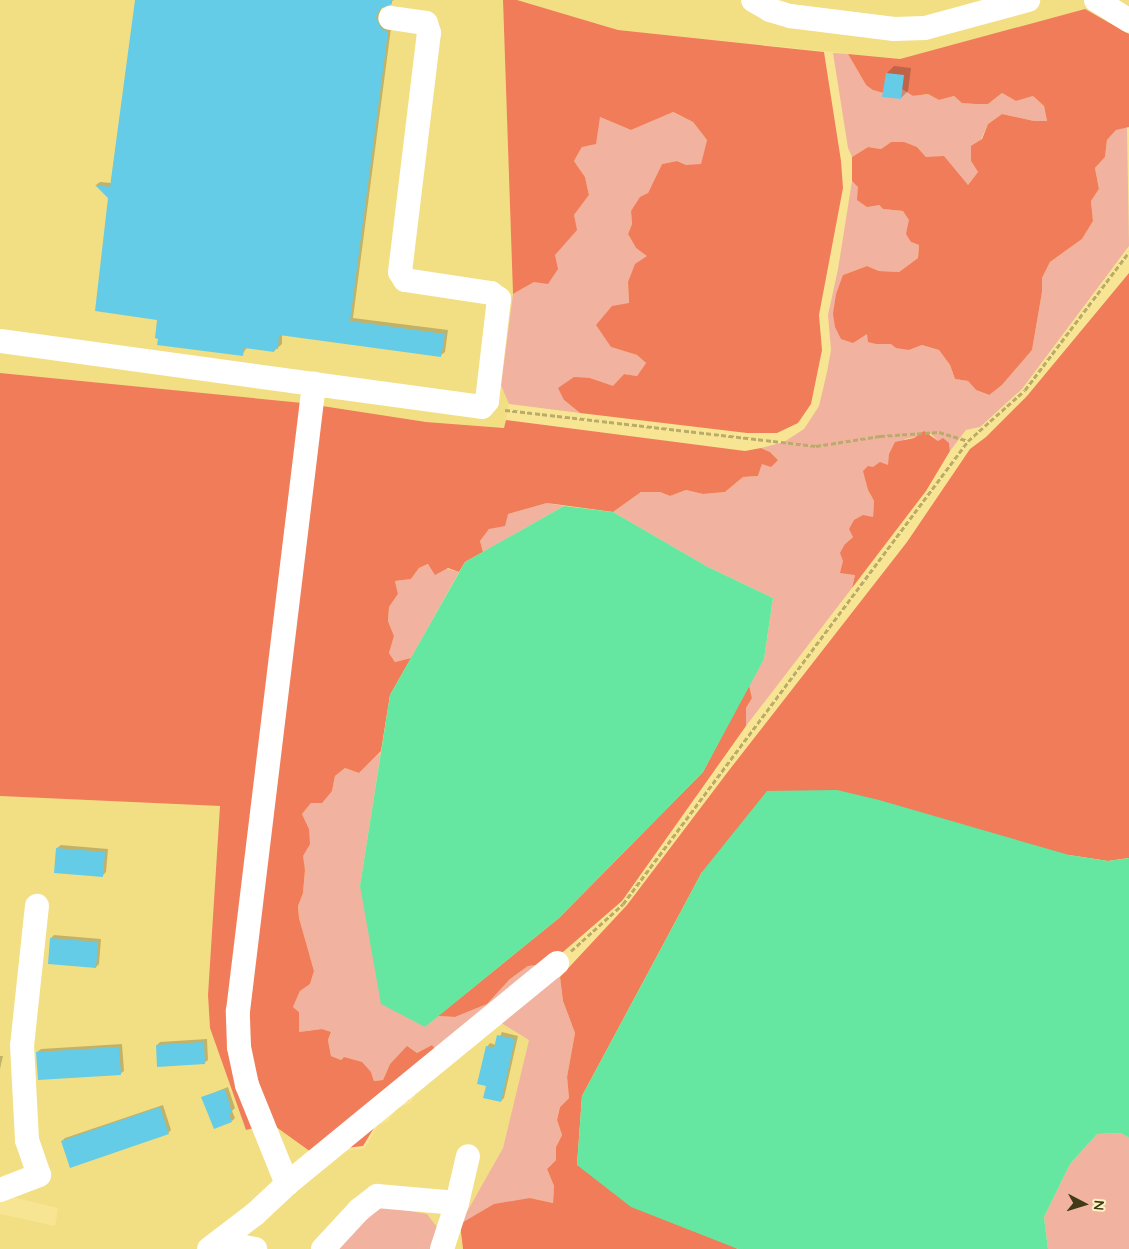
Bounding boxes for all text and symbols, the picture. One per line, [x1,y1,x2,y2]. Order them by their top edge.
north arrow [1059,1179,1109,1229]
text: N [1090,1199,1108,1211]

